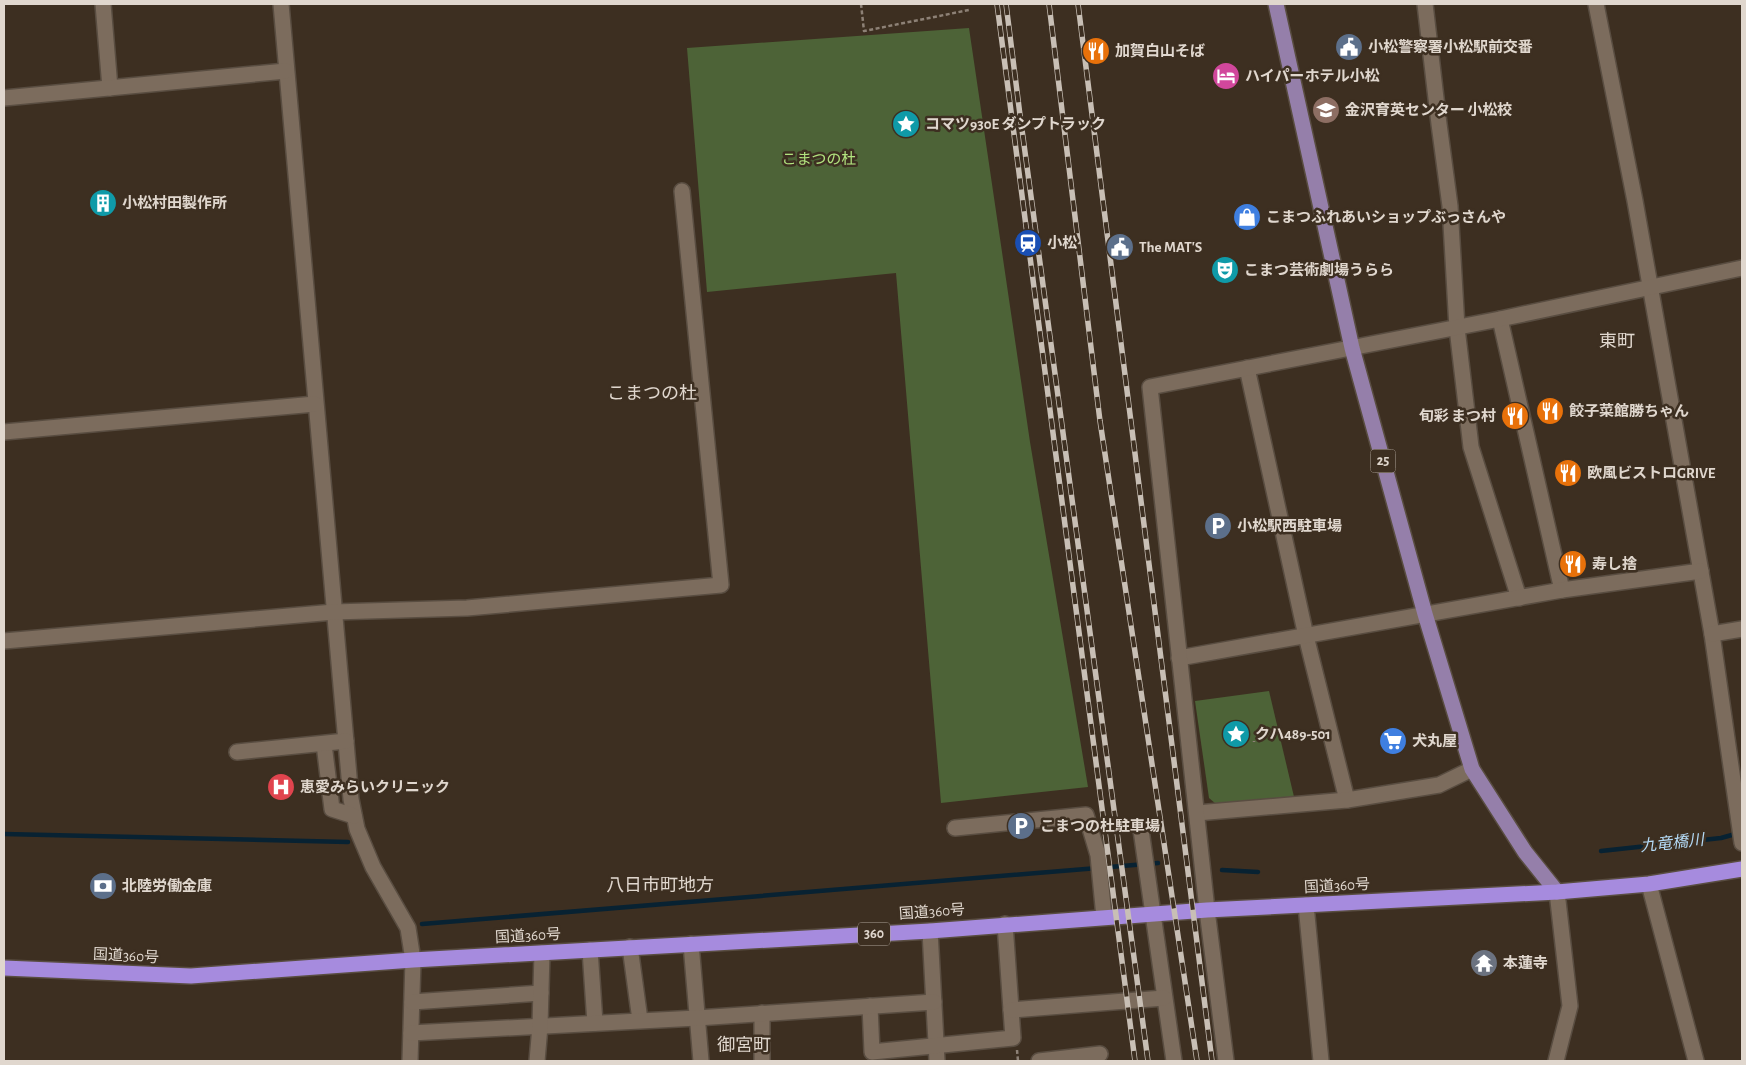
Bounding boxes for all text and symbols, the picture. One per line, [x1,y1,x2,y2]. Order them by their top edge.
public building icon: 小松警察署小松駅前交番 [1334,32,1364,62]
restaurant icon: 加賀白山そば [1081,36,1111,66]
place label: 小松警察署小松駅前交番 [1368,38,1533,55]
place label: 加賀白山そば [1115,42,1205,59]
hotel icon: ハイパーホテル小松 [1211,61,1241,91]
place label: ハイパーホテル小松 [1245,68,1379,84]
school or university icon: 金沢育英センター 小松校 [1311,95,1341,125]
place label: 金沢育英センター 小松校 [1345,102,1512,118]
place icon: コマツ930E ダンプトラック [891,109,921,139]
place label: コマツ930E ダンプトラック [925,116,1106,132]
park label: こまつの杜 [781,151,857,167]
building icon: 小松村田製作所 [88,188,118,218]
place label: 小松村田製作所 [122,194,227,211]
shop icon: こまつふれあいショップぶっさんや [1232,202,1262,232]
place label: こまつふれあいショップぶっさんや [1266,209,1506,225]
station icon: 小松 [1013,228,1043,258]
public building icon: The MAT'S [1105,232,1135,262]
place label: 小松 [1047,235,1077,251]
place label: The MAT'S [1139,240,1202,255]
theatre icon: こまつ芸術劇場うらら [1210,255,1240,285]
place label: こまつ芸術劇場うらら [1244,262,1394,278]
district label: 東町 [1599,332,1635,351]
district label: こまつの杜 [607,384,697,403]
restaurant icon: 餃子菜館勝ちゃん [1535,396,1565,426]
restaurant icon: 旬彩 まつ村 [1500,401,1530,431]
place label: 餃子菜館勝ちゃん [1569,403,1689,419]
place label: 旬彩 まつ村 [1419,407,1496,424]
road number: 25 [1370,450,1396,472]
restaurant icon: 欧風ビストロGRIVE [1553,458,1583,488]
place label: 欧風ビストロGRIVE [1587,465,1716,481]
parking icon: 小松駅西駐車場 [1203,511,1233,541]
place label: 小松駅西駐車場 [1237,518,1342,534]
restaurant icon: 寿し捨 [1558,549,1588,579]
place label: 寿し捨 [1592,555,1637,572]
place icon: クハ489-501 [1221,719,1251,749]
place label: クハ489-501 [1255,726,1331,742]
supermarket icon: 犬丸屋 [1378,726,1408,756]
place label: 犬丸屋 [1412,733,1457,749]
hospital icon: 恵愛みらいクリニック [266,772,296,802]
place label: 恵愛みらいクリニック [300,779,450,795]
parking icon: こまつの杜駐車場 [1006,811,1036,841]
place label: こまつの杜駐車場 [1040,818,1160,834]
water label: 九竜橋川 [1639,830,1707,854]
bank icon: 北陸労働金庫 [88,871,118,901]
district label: 八日市町地方 [606,876,714,895]
street label: 国道360号 [1304,876,1370,895]
place label: 北陸労働金庫 [122,878,212,894]
street label: 国道360号 [898,901,966,922]
road number: 360 [858,922,890,946]
street label: 国道360号 [495,926,561,945]
street label: 国道360号 [93,946,159,965]
temple icon: 本蓮寺 [1469,948,1499,978]
place label: 本蓮寺 [1503,955,1548,971]
district label: 御宮町 [717,1035,771,1055]

